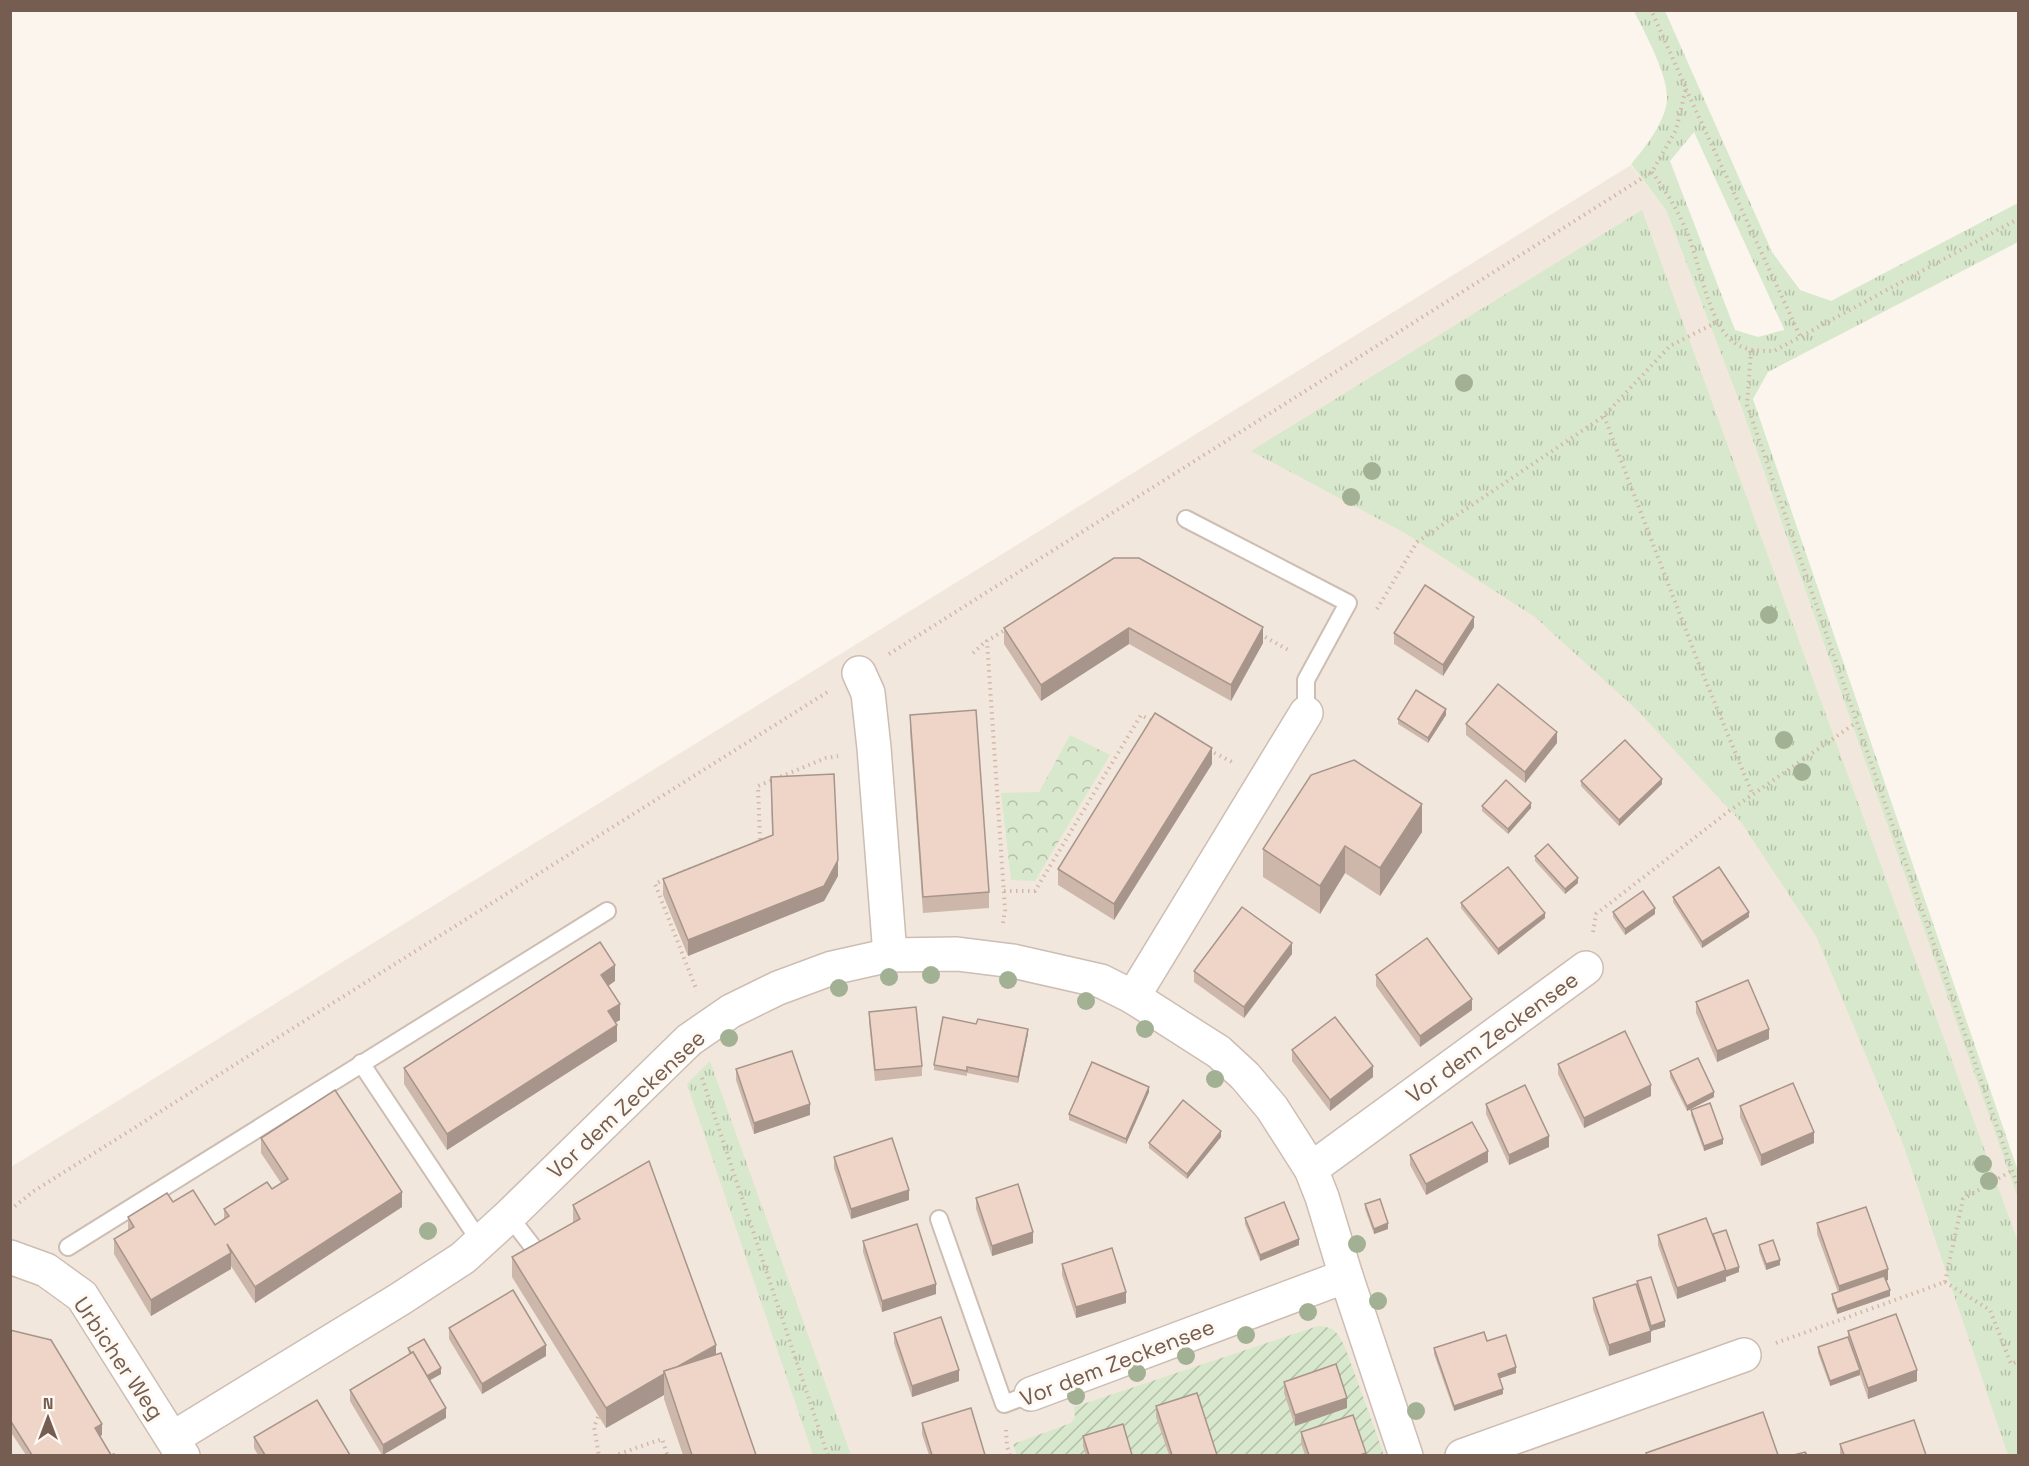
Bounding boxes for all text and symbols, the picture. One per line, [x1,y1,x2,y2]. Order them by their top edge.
street label: Vor dem Zeckensee [1400,965,1584,1109]
street label: Vor dem Zeckensee [541,1023,711,1185]
street label: Urbicher Weg [68,1291,170,1425]
street label: Vor dem Zeckensee [1016,1312,1218,1412]
north arrow [18,1388,78,1448]
text: N [43,1393,53,1414]

